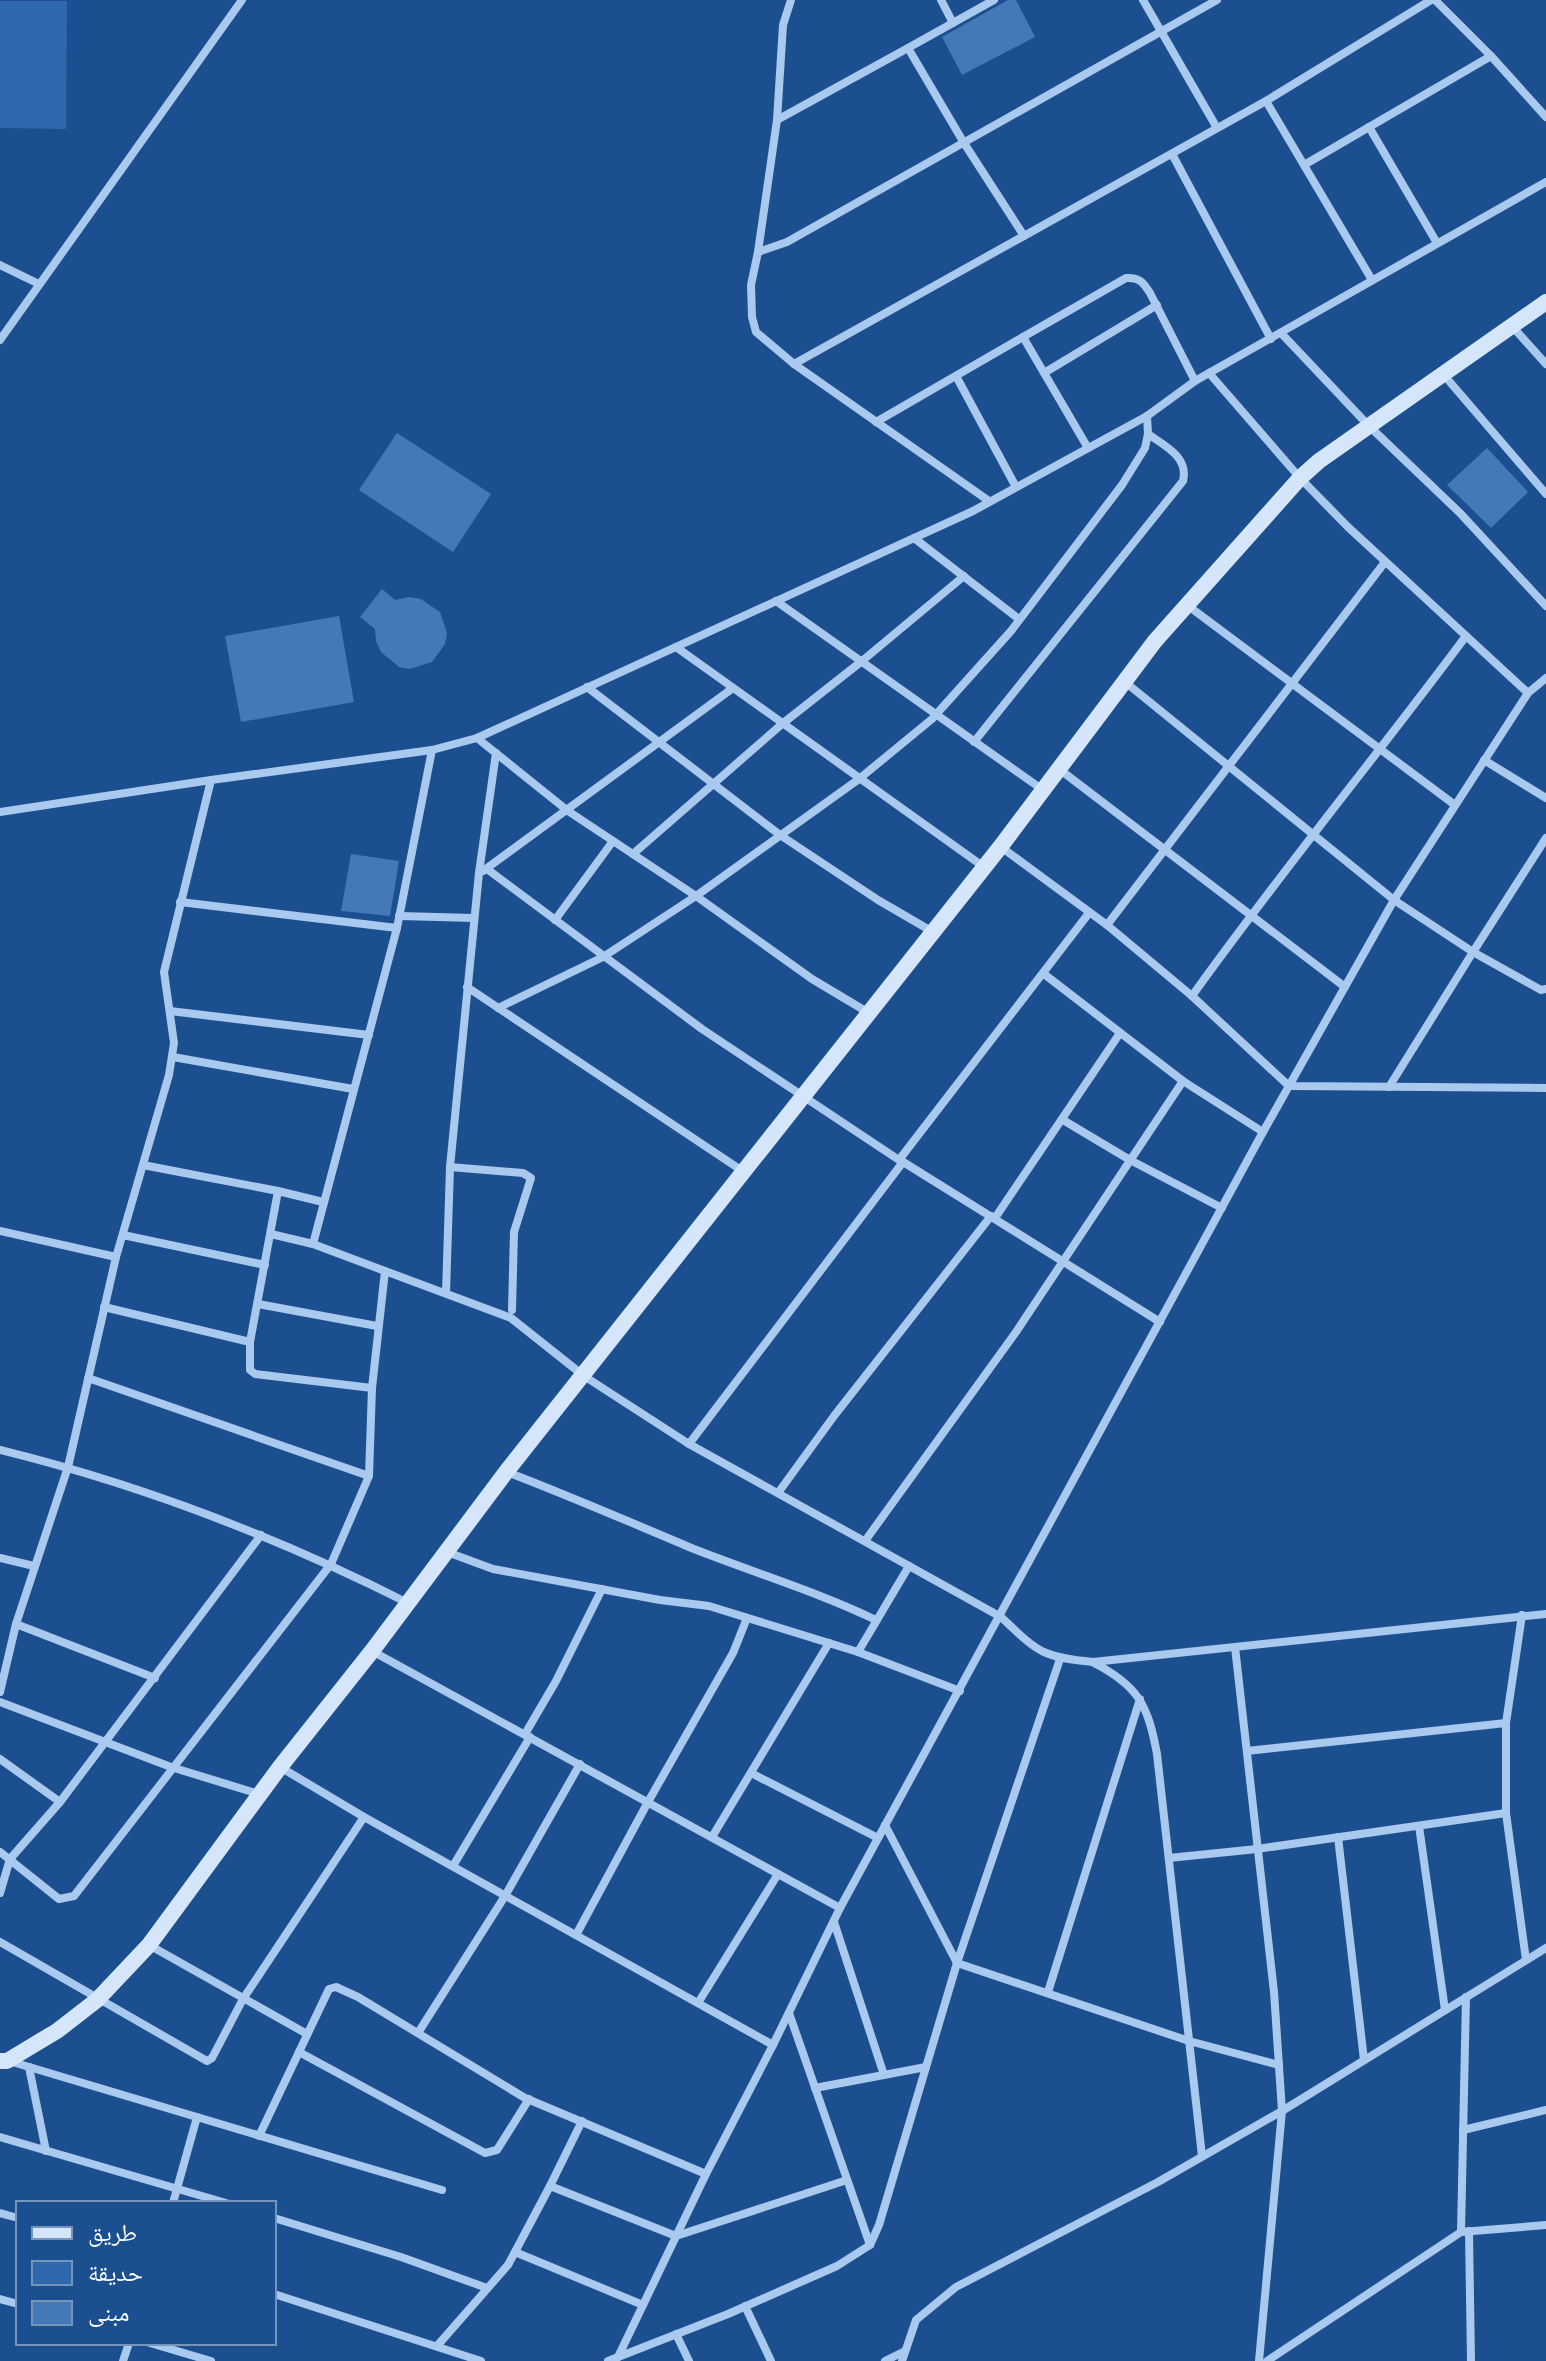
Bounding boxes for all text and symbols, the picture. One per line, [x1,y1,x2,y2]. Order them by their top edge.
legend [16,2201,276,2345]
text: طريق [88,2217,137,2247]
text: حديقة [88,2257,143,2286]
text: مبنى [88,2297,129,2327]

